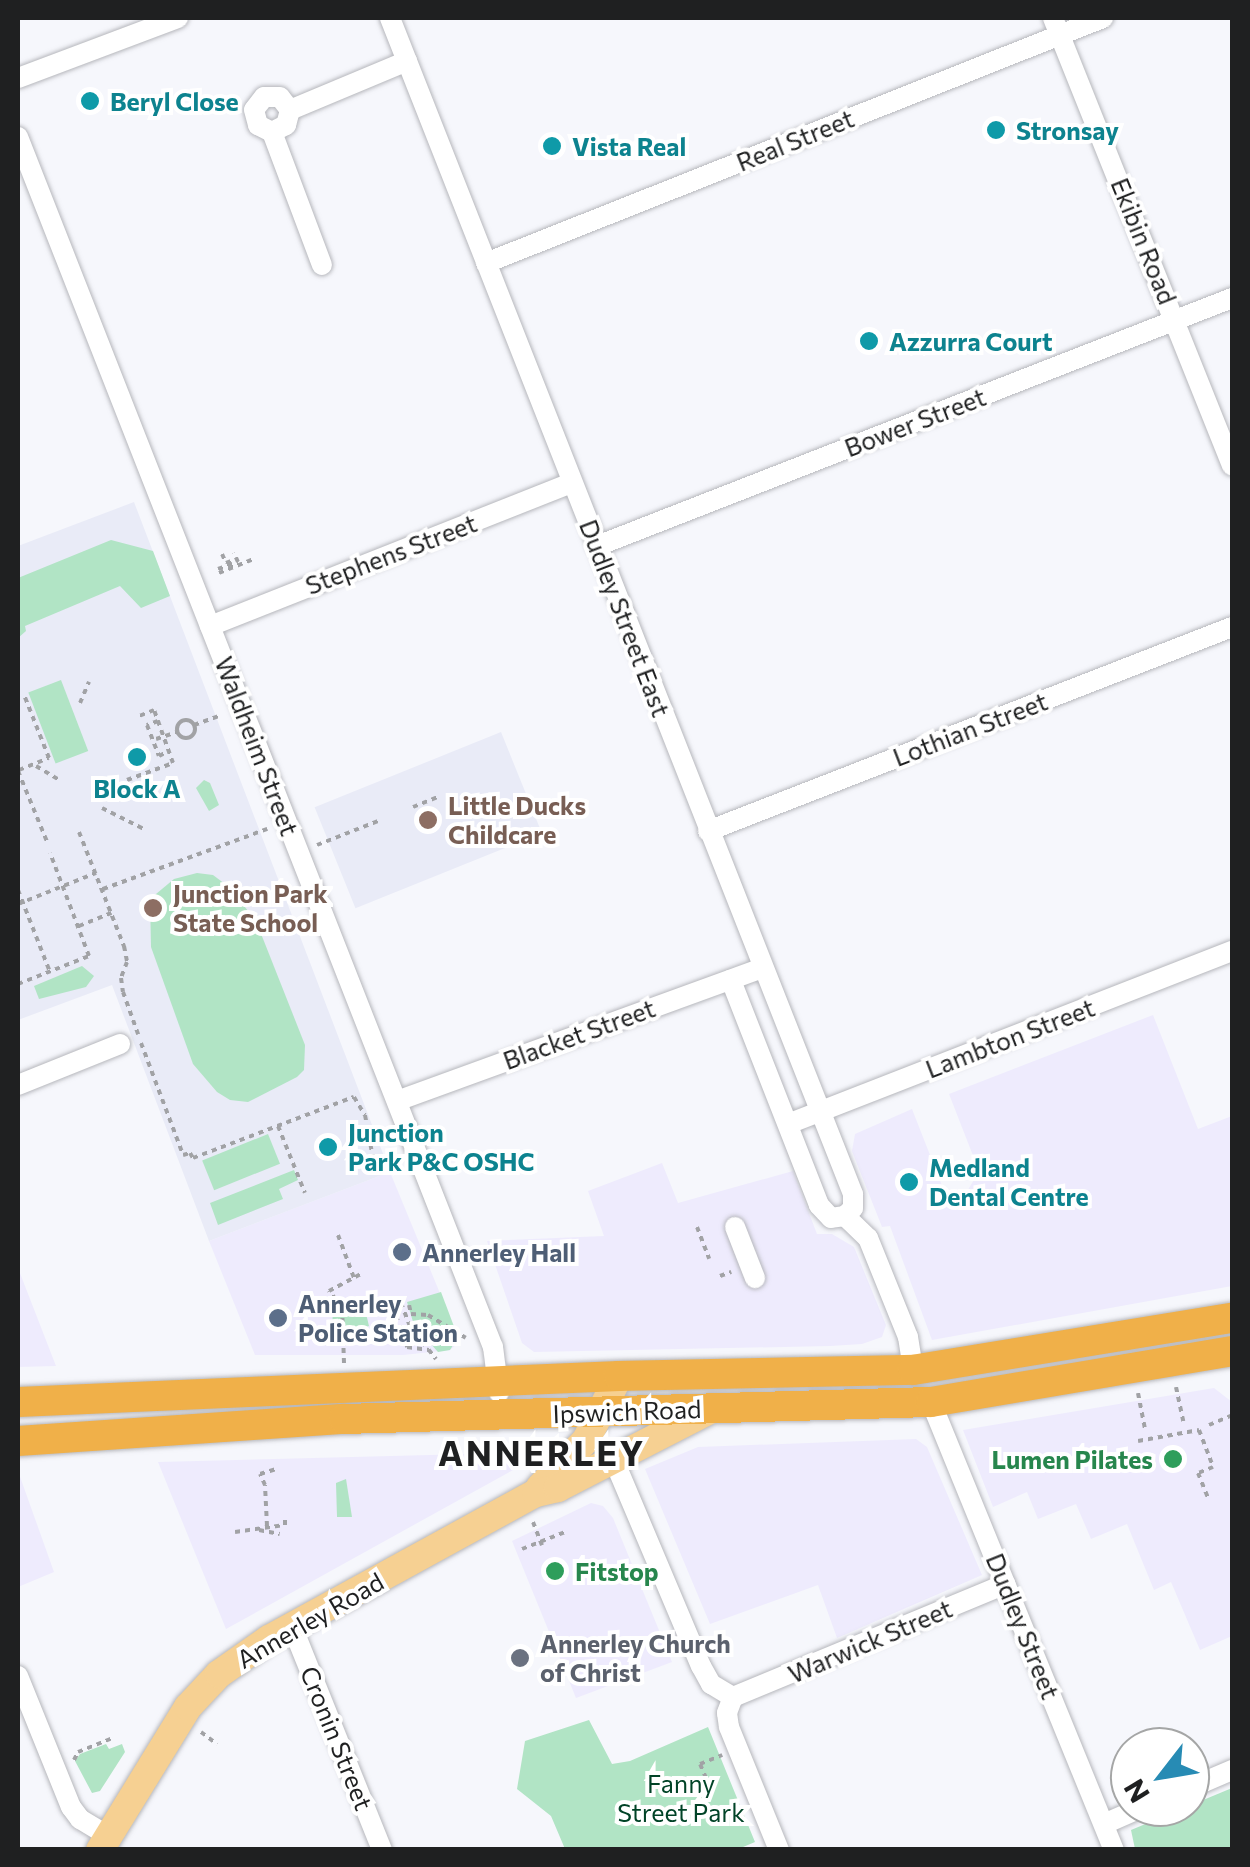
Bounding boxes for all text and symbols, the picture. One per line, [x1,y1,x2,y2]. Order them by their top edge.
place label: Beryl Close [110,86,239,116]
marker: Beryl Close [79,90,101,112]
street label: Real Street [732,103,858,177]
place label: Stronsay [1016,115,1119,145]
marker: Stronsay [985,119,1007,141]
place label: Vista Real [572,131,686,161]
marker: Vista Real [541,135,563,157]
street label: Ekibin Road [1105,173,1183,309]
place label: Azzurra Court [889,326,1052,356]
marker: Azzurra Court [858,330,880,352]
street label: Bower Street [840,381,990,463]
street label: Stephens Street [301,508,481,600]
street label: Dudley Street East [574,515,676,721]
street label: Waldheim Street [209,652,305,840]
street label: Lothian Street [889,686,1051,772]
marker: Block A [126,746,148,768]
place label: Block A [93,773,181,803]
place label: Little Ducks Childcare [448,791,586,850]
marker: Little Ducks Childcare [417,809,439,831]
place label: Junction Park State School [173,879,328,938]
marker: Junction Park State School [142,897,164,919]
street label: Lambton Street [921,992,1099,1084]
street label: Blacket Street [499,993,659,1075]
place label: Junction Park P&C OSHC [348,1118,535,1177]
marker: Junction Park P&C OSHC [317,1136,339,1158]
place label: Medland Dental Centre [929,1153,1089,1212]
marker: Medland Dental Centre [898,1171,920,1193]
place label: Annerley Hall [422,1237,576,1267]
marker: Annerley Hall [391,1241,413,1263]
place label: Annerley Police Station [298,1289,458,1348]
marker: Annerley Police Station [267,1307,289,1329]
street label: Ipswich Road [552,1393,702,1429]
district label: ANNERLEY [438,1431,646,1473]
place label: Lumen Pilates [992,1444,1153,1474]
marker: Lumen Pilates [1162,1448,1184,1470]
street label: Dudley Street [980,1549,1066,1703]
place label: Fitstop [575,1556,659,1586]
marker: Fitstop [544,1560,566,1582]
street label: Annerley Road [231,1566,389,1674]
street label: Warwick Street [784,1593,956,1689]
place label: Annerley Church of Christ [540,1629,731,1688]
marker: Annerley Church of Christ [509,1647,531,1669]
street label: Cronin Street [295,1662,379,1814]
north arrow [1110,1727,1210,1827]
park label: Fanny Street Park [617,1769,745,1828]
text: N [1116,1774,1156,1809]

